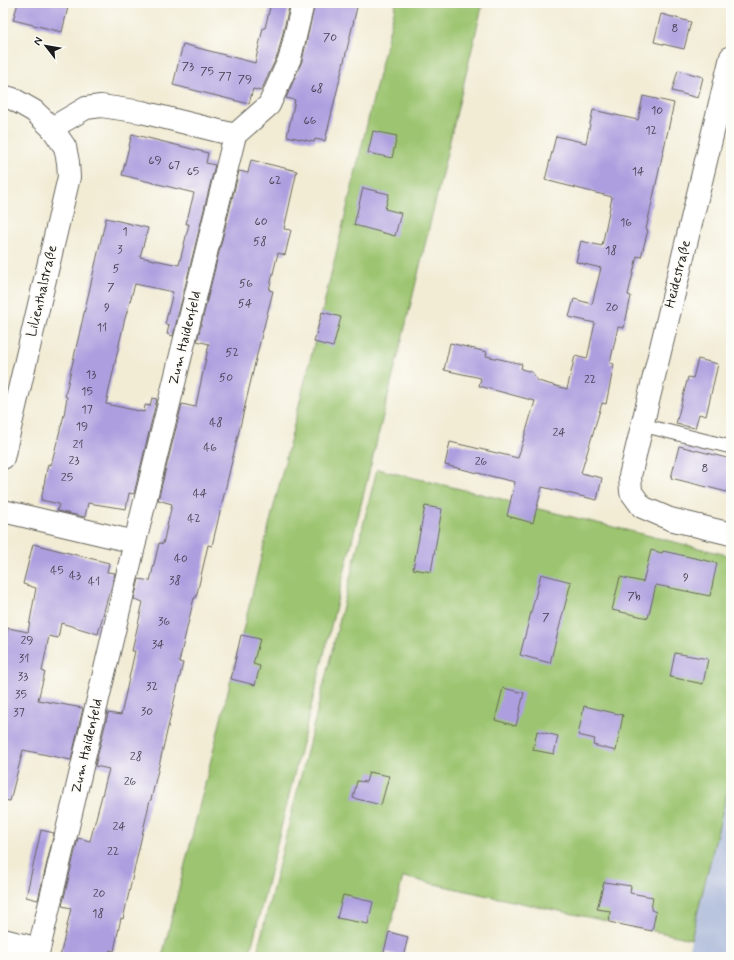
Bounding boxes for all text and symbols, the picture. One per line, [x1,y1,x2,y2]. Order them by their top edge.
house number: 8 [672,21,678,37]
north arrow [26,26,66,66]
house number: 70 [323,30,337,46]
text: N [30,35,46,48]
house number: 73 [182,59,194,75]
house number: 75 [200,64,214,80]
house number: 77 [218,69,232,85]
house number: 79 [238,72,252,88]
house number: 68 [311,81,323,97]
house number: 10 [651,103,663,119]
house number: 66 [304,113,317,129]
house number: 12 [645,123,657,139]
house number: 69 [148,153,162,169]
house number: 67 [168,158,180,174]
house number: 65 [187,164,199,180]
house number: 14 [632,164,644,180]
house number: 62 [269,173,281,189]
house number: 60 [254,214,268,230]
house number: 16 [620,215,632,231]
house number: 1 [122,224,128,240]
house number: 58 [253,234,267,250]
street label: Heidestraße [661,238,695,310]
house number: 3 [117,242,123,258]
street label: Lilienthalstraße [23,243,61,339]
house number: 18 [605,243,617,259]
house number: 5 [112,261,120,277]
house number: 56 [239,276,253,292]
house number: 7 [107,280,115,296]
street label: Zum Haidenfeld [165,289,205,387]
house number: 54 [238,296,252,312]
house number: 9 [104,300,110,316]
house number: 20 [606,300,619,316]
house number: 11 [97,320,107,336]
house number: 52 [225,345,239,361]
house number: 13 [86,367,96,383]
house number: 50 [219,370,233,386]
house number: 22 [584,372,596,388]
house number: 15 [81,384,93,400]
house number: 17 [81,402,93,418]
house number: 48 [209,415,223,431]
house number: 19 [76,419,88,435]
house number: 24 [552,425,566,441]
house number: 21 [72,437,84,453]
house number: 46 [203,440,217,456]
house number: 23 [69,453,79,469]
house number: 26 [475,454,488,470]
house number: 8 [702,461,708,477]
house number: 25 [61,470,73,486]
house number: 44 [193,486,207,502]
house number: 42 [187,511,201,527]
house number: 40 [174,551,188,567]
house number: 45 [50,563,64,579]
house number: 43 [69,568,81,584]
house number: 9 [683,570,689,586]
house number: 38 [169,573,181,589]
house number: 41 [88,574,100,590]
house number: 7b [627,589,641,605]
house number: 7 [542,610,550,626]
house number: 36 [158,614,170,630]
house number: 29 [20,633,34,649]
house number: 34 [152,637,164,653]
house number: 31 [19,651,29,667]
house number: 33 [18,669,28,685]
house number: 32 [146,679,158,695]
house number: 35 [15,687,27,703]
street label: Zum Haidenfeld [67,697,107,795]
house number: 30 [141,704,153,720]
house number: 37 [13,705,25,721]
house number: 28 [130,749,142,765]
house number: 26 [124,774,137,790]
house number: 24 [112,819,126,835]
house number: 22 [107,844,119,860]
house number: 20 [93,886,106,902]
house number: 18 [92,906,104,922]

